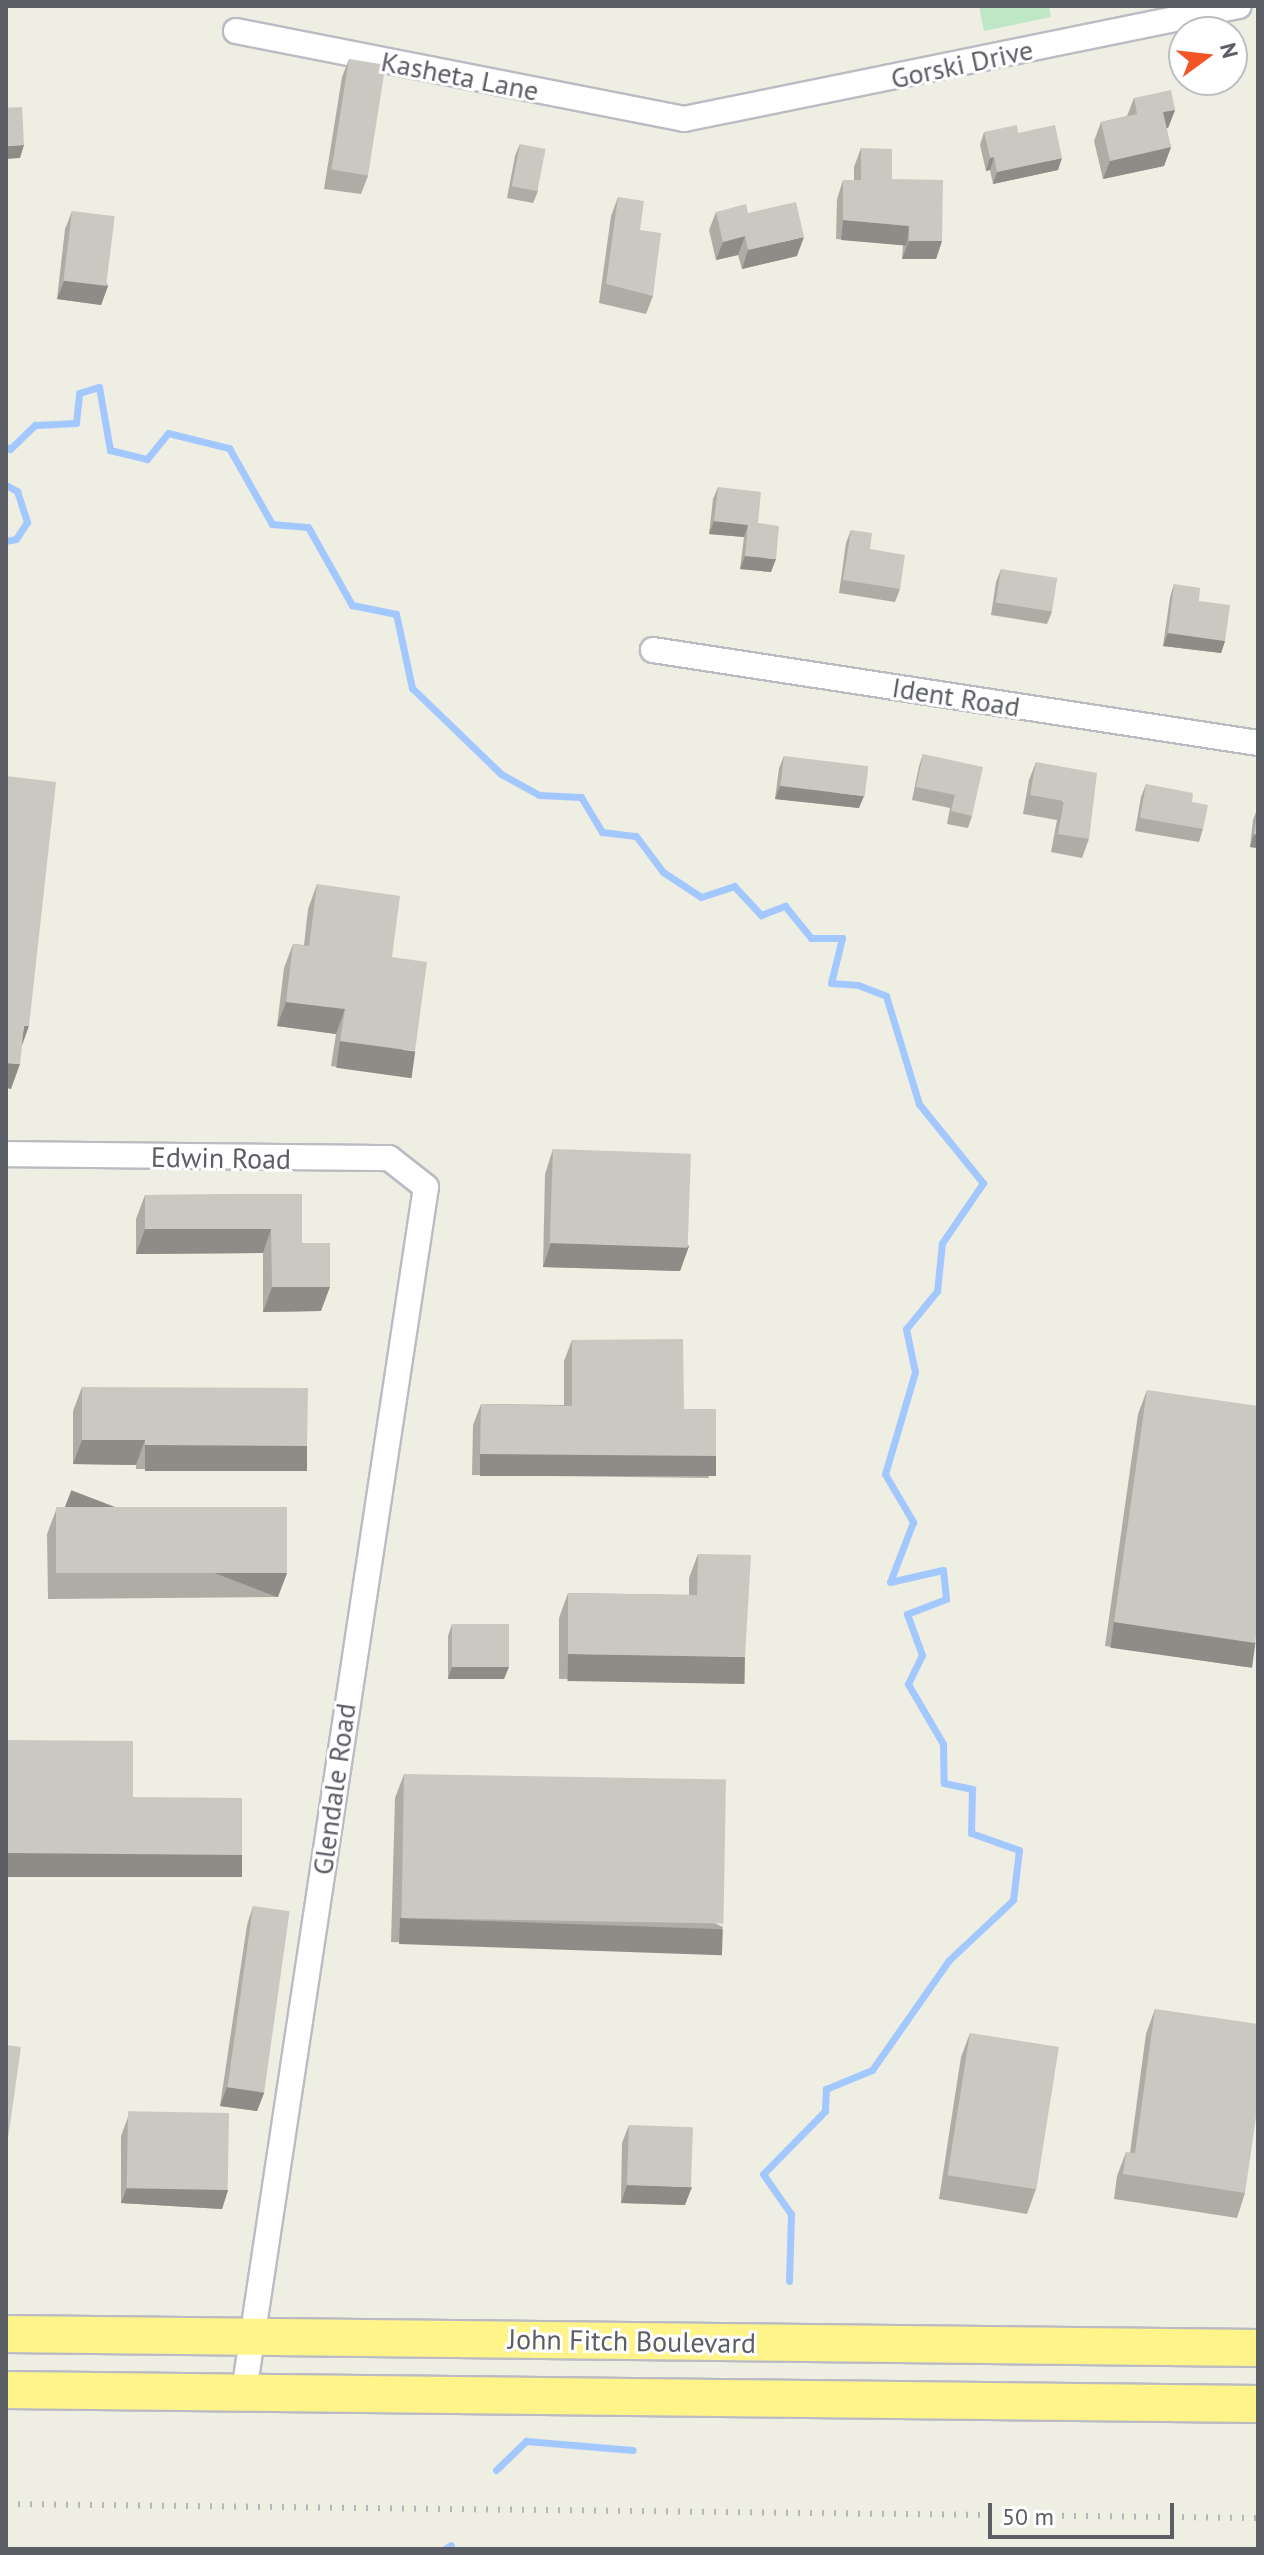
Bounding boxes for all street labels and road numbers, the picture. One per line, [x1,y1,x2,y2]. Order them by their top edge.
street label: Gorski Drive [888,33,1036,95]
street label: Kasheta Lane [378,44,542,108]
street label: Ident Road [890,670,1022,724]
street label: Edwin Road [151,1140,291,1176]
street label: Glendale Road [305,1701,363,1877]
street label: John Fitch Boulevard [508,2322,756,2360]

